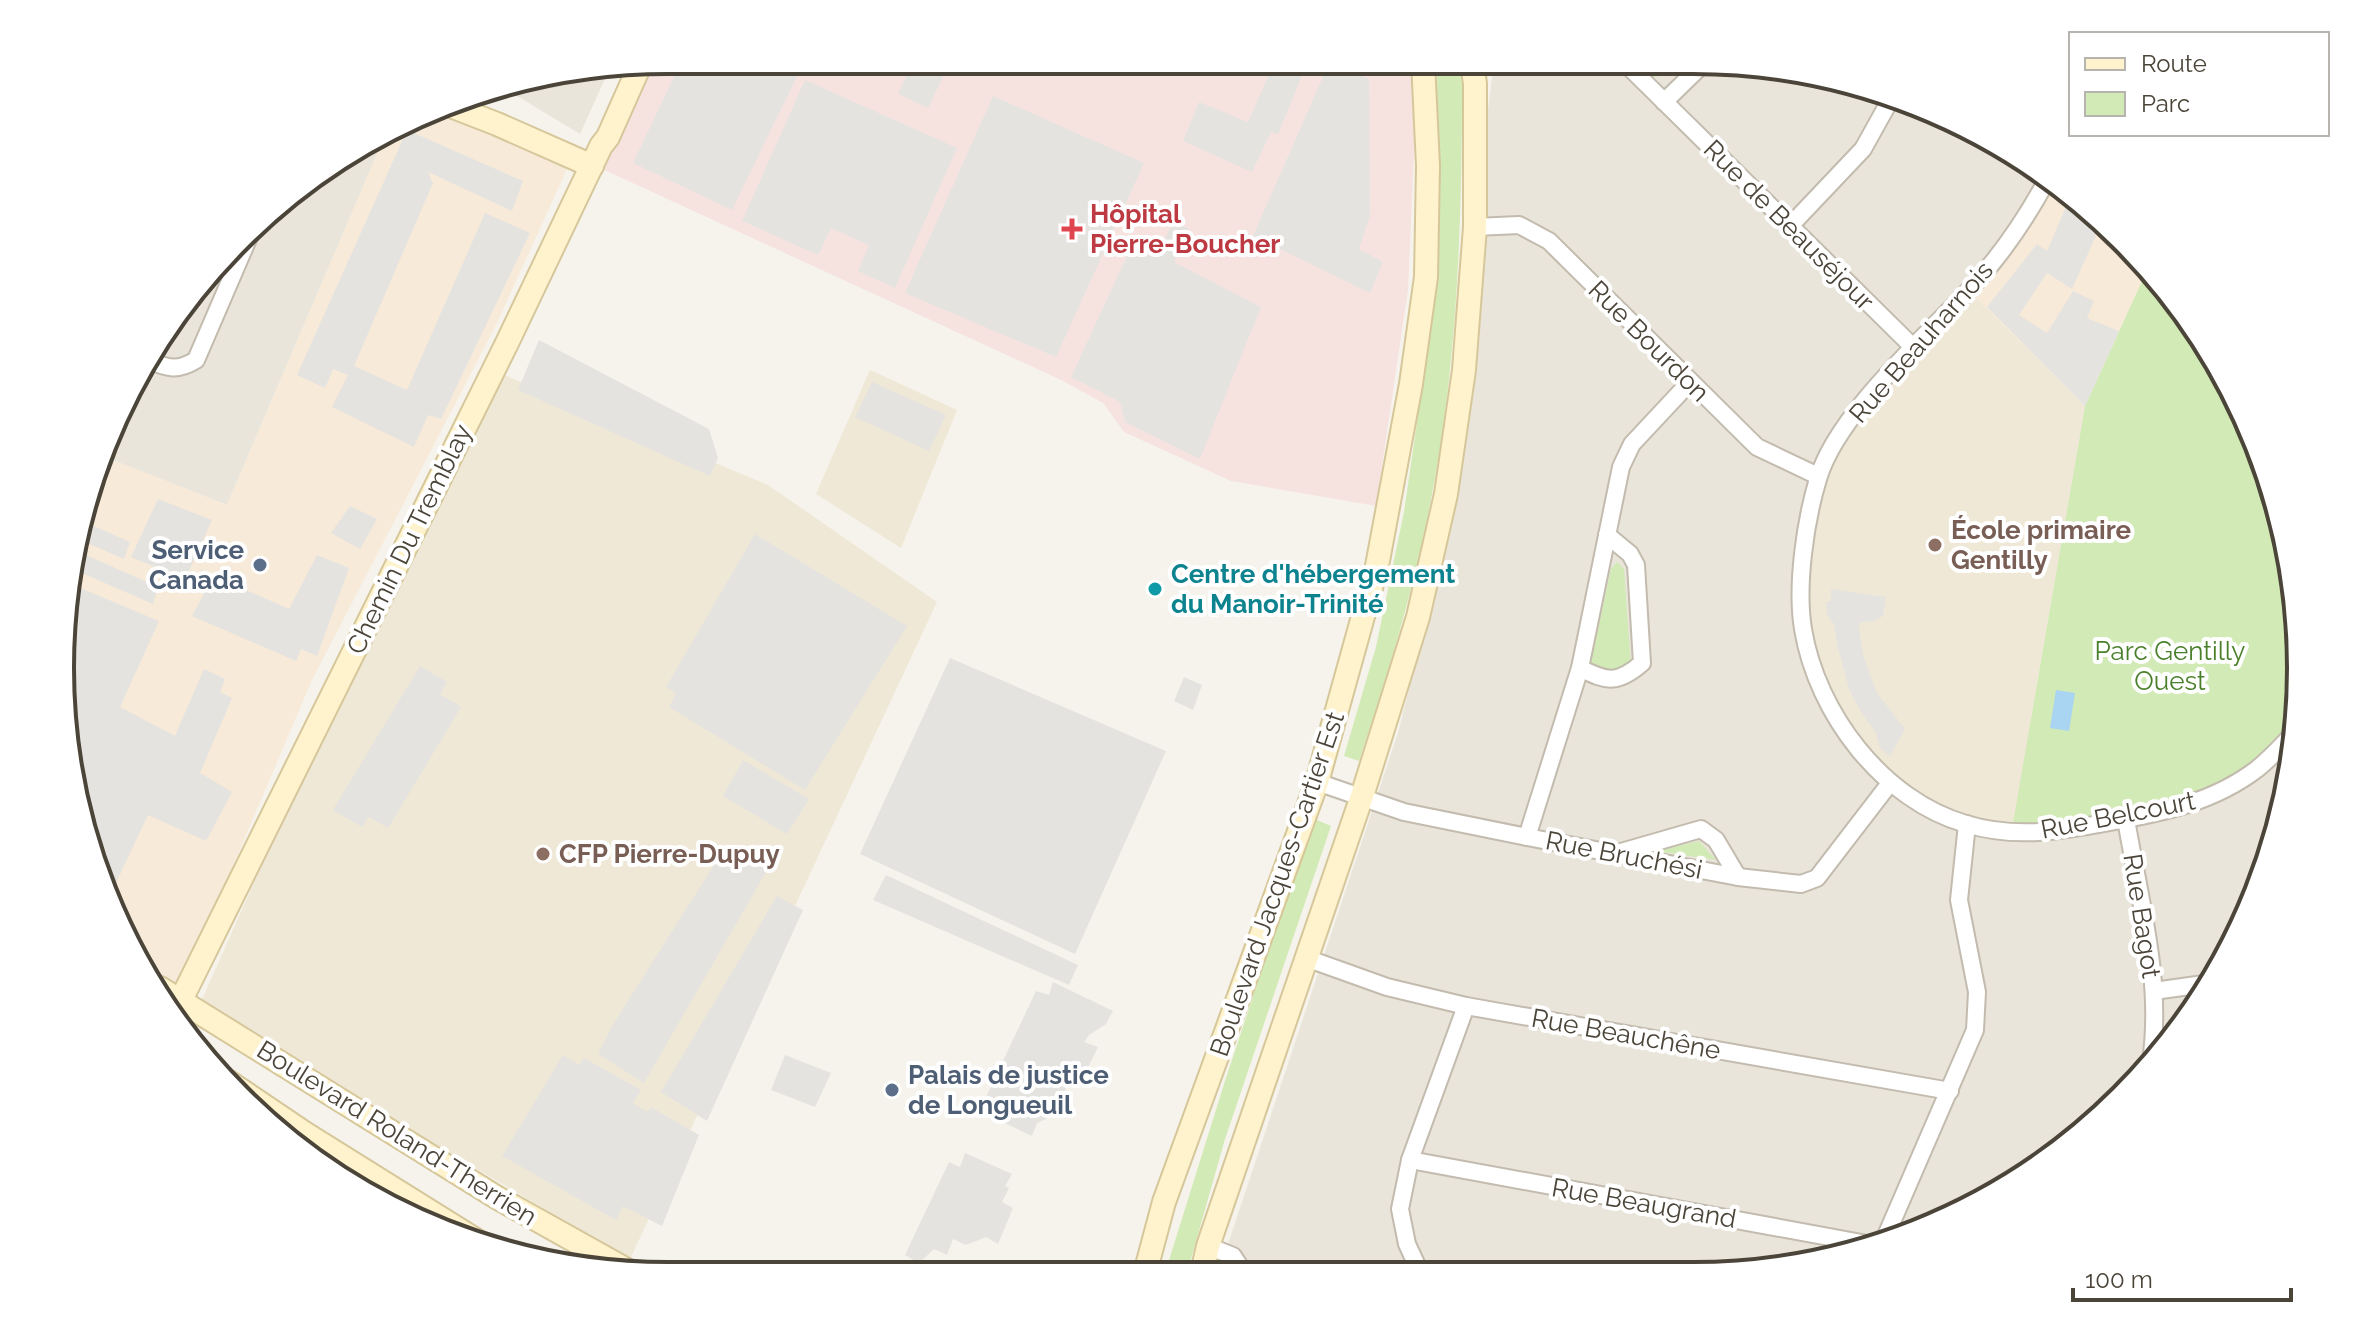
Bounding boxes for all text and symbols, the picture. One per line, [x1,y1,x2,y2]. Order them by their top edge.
legend [2069,32,2329,136]
text: Route [2141,49,2207,78]
text: Parc [2141,89,2190,118]
street label: Rue de Beauséjour [1698,134,1880,316]
place label: Hôpital Pierre-Boucher [1090,199,1280,259]
marker: Hôpital Pierre-Boucher [1061,218,1083,240]
street label: Rue Beauharnois [1843,255,1999,429]
street label: Rue Bourdon [1583,275,1715,407]
street label: Chemin Du Tremblay [340,419,478,659]
place label: École primaire Gentilly [1951,515,2132,575]
place label: Service Canada [149,535,244,595]
marker: École primaire Gentilly [1926,536,1944,554]
marker: Service Canada [251,556,269,574]
place label: Centre d'hébergement du Manoir-Trinité [1171,559,1455,619]
marker: Centre d'hébergement du Manoir-Trinité [1146,580,1164,598]
park label: Parc Gentilly Ouest [2095,636,2245,696]
street label: Boulevard Jacques-Cartier Est [1204,707,1350,1060]
street label: Rue Belcourt [2038,785,2198,845]
street label: Rue Bruchési [1543,825,1705,885]
place label: CFP Pierre-Dupuy [559,839,780,869]
marker: CFP Pierre-Dupuy [534,845,552,863]
street label: Rue Bagot [2117,852,2167,981]
street label: Rue Beauchêne [1529,1003,1723,1065]
street label: Boulevard Roland-Therrien [252,1034,542,1232]
place label: Palais de justice de Longueuil [908,1060,1109,1120]
marker: Palais de justice de Longueuil [883,1081,901,1099]
street label: Rue Beaugrand [1549,1172,1739,1234]
scale bar [2073,1252,2291,1302]
text: 100 m [2085,1265,2153,1294]

